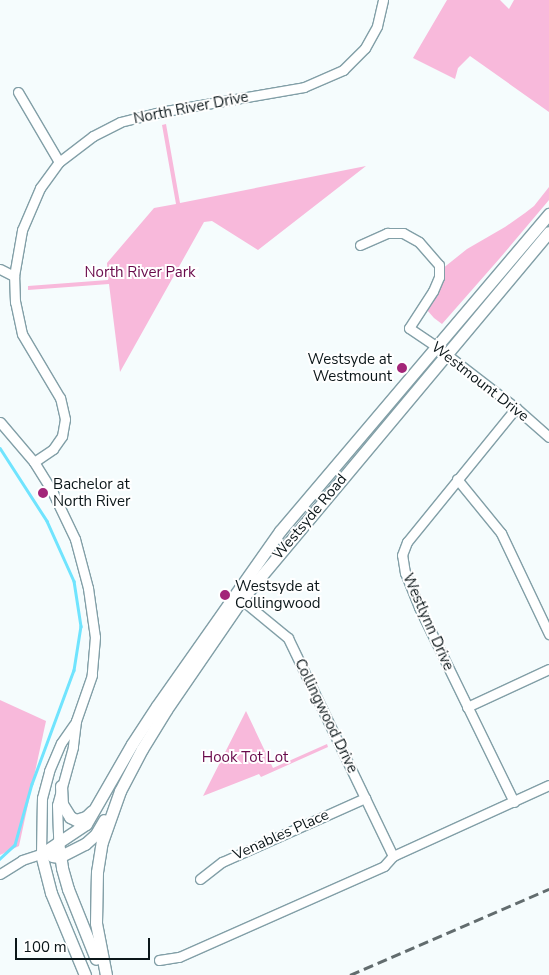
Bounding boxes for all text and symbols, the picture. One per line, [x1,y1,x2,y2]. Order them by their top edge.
street label: North River Drive [132,88,250,128]
park label: North River Park [84,264,196,282]
street label: Westmount Drive [428,338,532,426]
place label: Westsyde at Westmount [308,350,392,385]
marker: Westsyde at Westmount [396,362,408,374]
street label: Westsyde Road [269,471,351,563]
place label: Bachelor at North River [53,475,130,510]
marker: Bachelor at North River [37,487,49,499]
street label: Westlynn Drive [399,571,457,673]
place label: Westsyde at Collingwood [235,577,321,612]
marker: Westsyde at Collingwood [219,589,231,601]
street label: Collingwood Drive [291,656,361,776]
park label: Hook Tot Lot [202,749,288,767]
street label: Venables Place [230,806,332,864]
scale bar [18,928,152,960]
text: 100 m [23,937,67,957]

